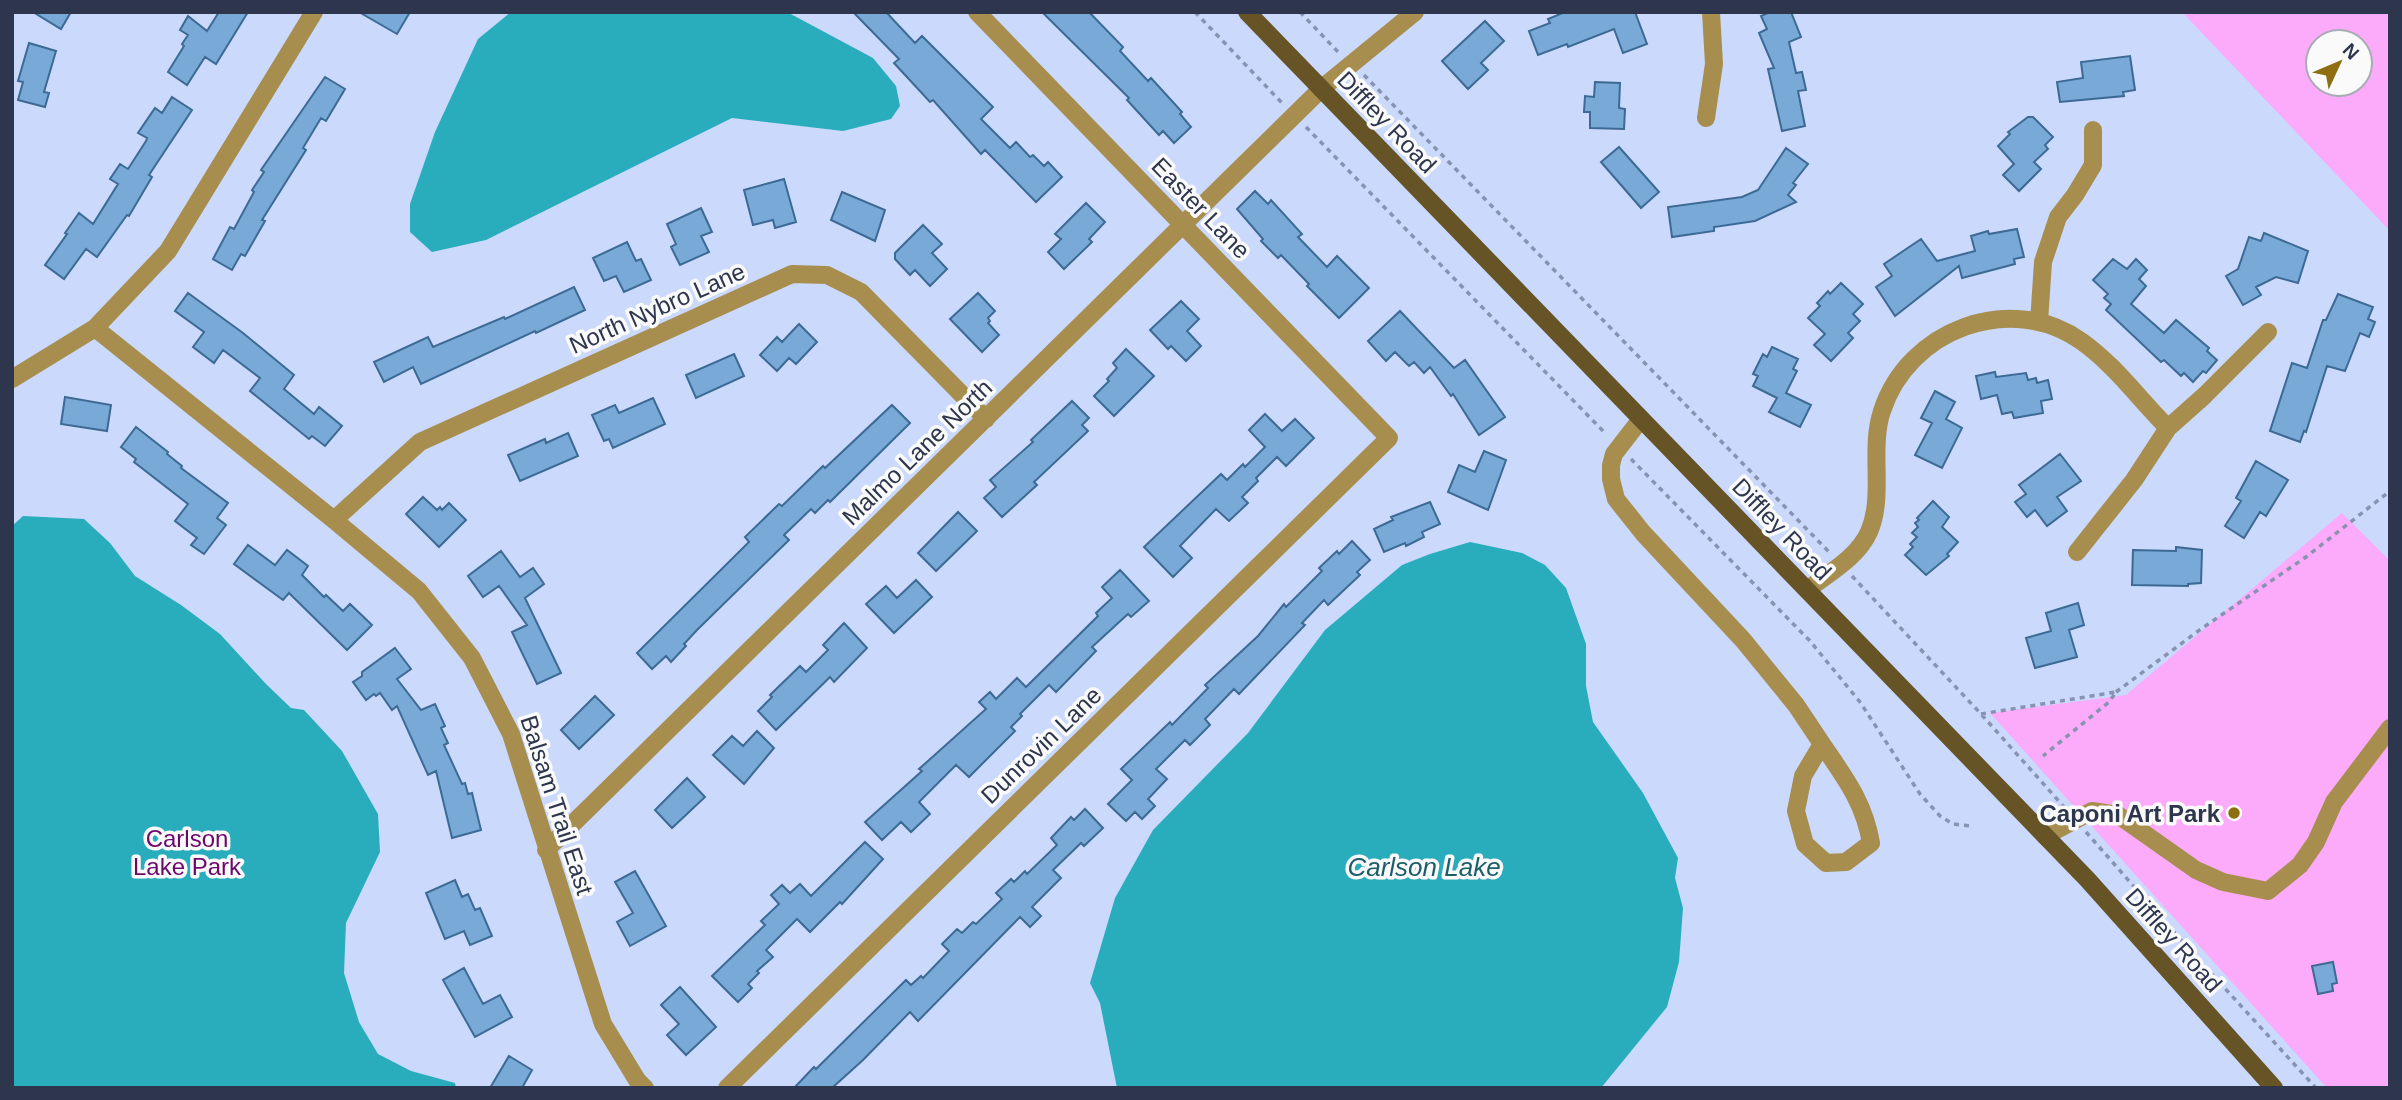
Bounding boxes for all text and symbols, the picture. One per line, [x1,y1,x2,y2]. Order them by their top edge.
north arrow [2304,28,2374,98]
text: N [2339,39,2363,64]
street label: Diffley Road [1332,66,1442,178]
street label: Easter Lane [1146,152,1256,264]
street label: North Nybro Lane [565,257,749,359]
street label: Malmo Lane North [837,374,997,530]
street label: Diffley Road [1727,473,1837,585]
street label: Dunrovin Lane [975,681,1107,809]
street label: Balsam Trail East [515,712,599,898]
place label: Caponi Art Park [2040,800,2221,827]
marker: Caponi Art Park [2226,805,2242,821]
park label: Carlson Lake Park [133,825,242,880]
water label: Carlson Lake [1347,852,1501,882]
street label: Diffley Road [2120,883,2228,997]

